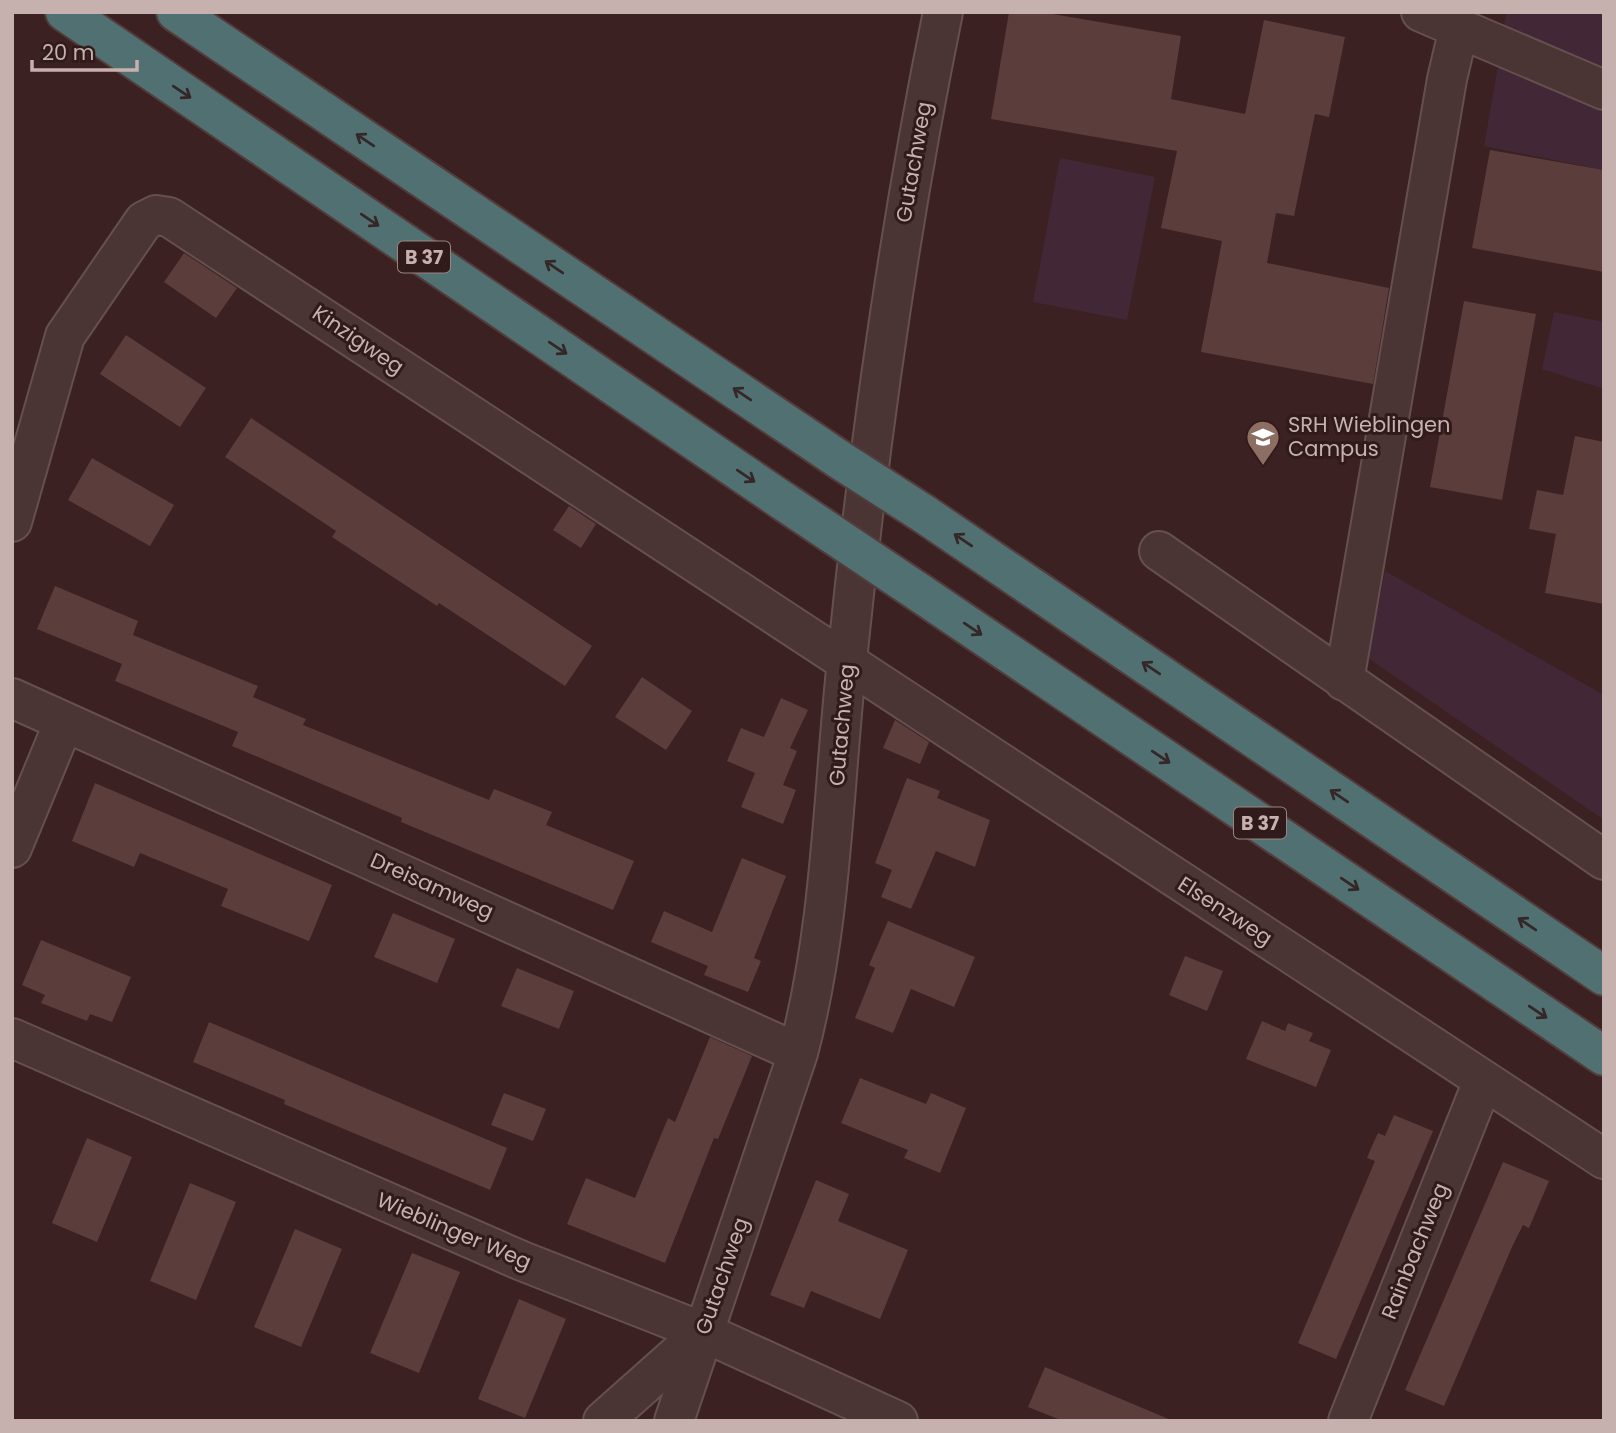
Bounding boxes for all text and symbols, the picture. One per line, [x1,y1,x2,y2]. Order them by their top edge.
scale bar [32,28,136,72]
text: 20 m [42,38,95,67]
one-way arrow [172,85,191,99]
street label: Gutachweg [889,99,938,225]
one-way arrow [356,133,375,147]
one-way arrow [360,213,379,227]
road number: B 37 [398,242,450,272]
one-way arrow [545,260,564,274]
street label: Kinzigweg [307,298,410,381]
one-way arrow [548,341,567,355]
one-way arrow [733,387,753,401]
place label: SRH Wieblingen Campus [1288,410,1451,463]
school or university icon: SRH Wieblingen Campus [1244,418,1282,467]
one-way arrow [736,469,755,484]
one-way arrow [953,533,973,547]
one-way arrow [963,622,982,636]
one-way arrow [1142,661,1161,675]
street label: Gutachweg [822,663,861,787]
one-way arrow [1151,750,1171,764]
one-way arrow [1330,789,1349,803]
road number: B 37 [1234,808,1286,838]
street label: Dreisamweg [366,845,498,926]
street label: Elsenzweg [1172,869,1278,952]
one-way arrow [1340,877,1359,891]
one-way arrow [1518,917,1537,931]
one-way arrow [1528,1005,1547,1019]
street label: Rainbachweg [1374,1178,1455,1323]
street label: Wieblinger Weg [373,1185,536,1276]
street label: Gutachweg [688,1213,755,1338]

